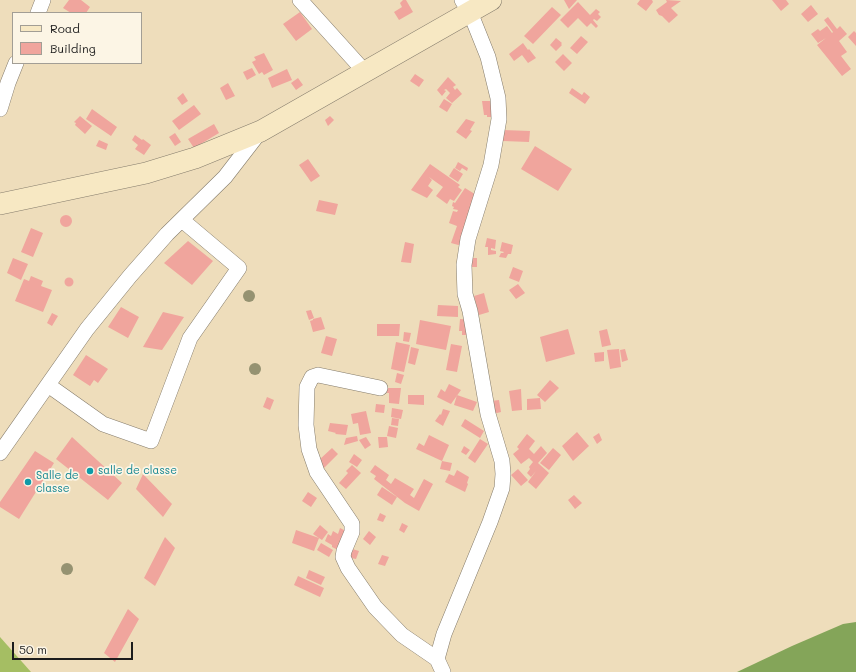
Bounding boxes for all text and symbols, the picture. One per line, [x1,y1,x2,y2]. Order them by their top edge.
legend [12,12,142,64]
text: Road [50,20,80,36]
text: Building [50,40,96,56]
place label: salle de classe [98,464,177,478]
marker: salle de classe [85,466,95,476]
place label: Salle de classe [36,469,79,495]
marker: Salle de classe [23,477,33,487]
scale bar [14,634,135,660]
text: 50 m [19,641,47,657]

